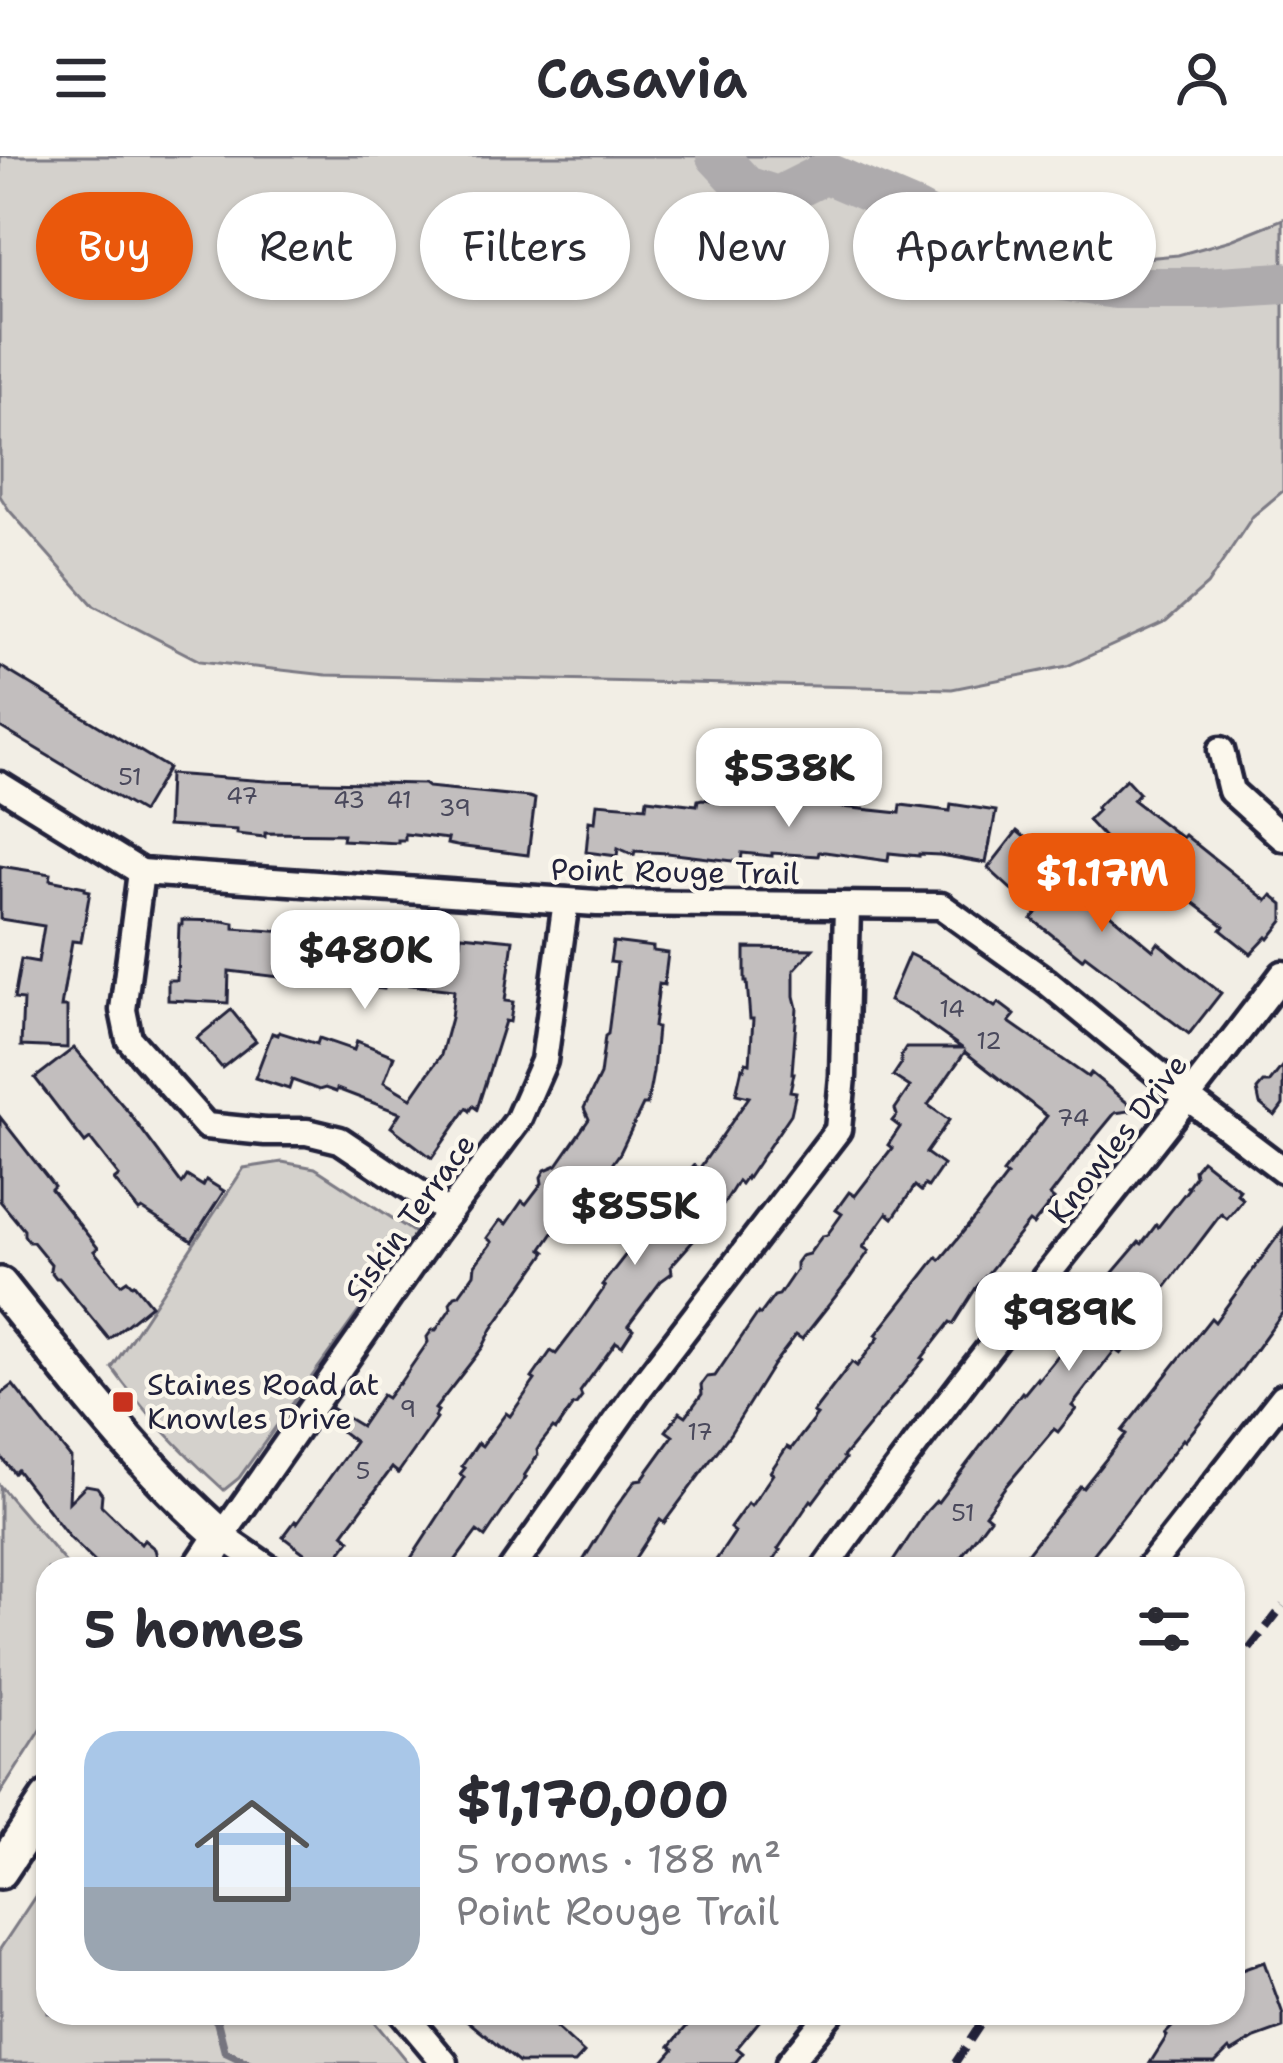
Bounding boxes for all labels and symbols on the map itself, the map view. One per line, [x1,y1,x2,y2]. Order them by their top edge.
pin: $538K [705,728,873,830]
house number: 51 [118,761,142,793]
house number: 47 [226,780,258,812]
house number: 43 [333,784,365,816]
house number: 41 [386,784,412,816]
house number: 39 [439,792,471,824]
pin: $1.17M [1004,833,1200,935]
street label: Point Rouge Trail [550,849,800,894]
pin: $480K [281,910,449,1012]
house number: 14 [939,993,965,1025]
house number: 12 [976,1025,1002,1057]
street label: Knowles Drive [1038,1045,1197,1232]
house number: 74 [1057,1102,1089,1134]
street label: Siskin Terrace [335,1125,485,1310]
pin: $855K [551,1166,719,1268]
pin: $989K [985,1272,1153,1374]
place label: Staines Road at Knowles Drive [147,1364,379,1439]
marker: Staines Road at Knowles Drive [110,1389,136,1415]
house number: 9 [400,1393,416,1425]
house number: 17 [687,1416,713,1448]
house number: 5 [356,1455,370,1487]
house number: 51 [951,1497,975,1529]

